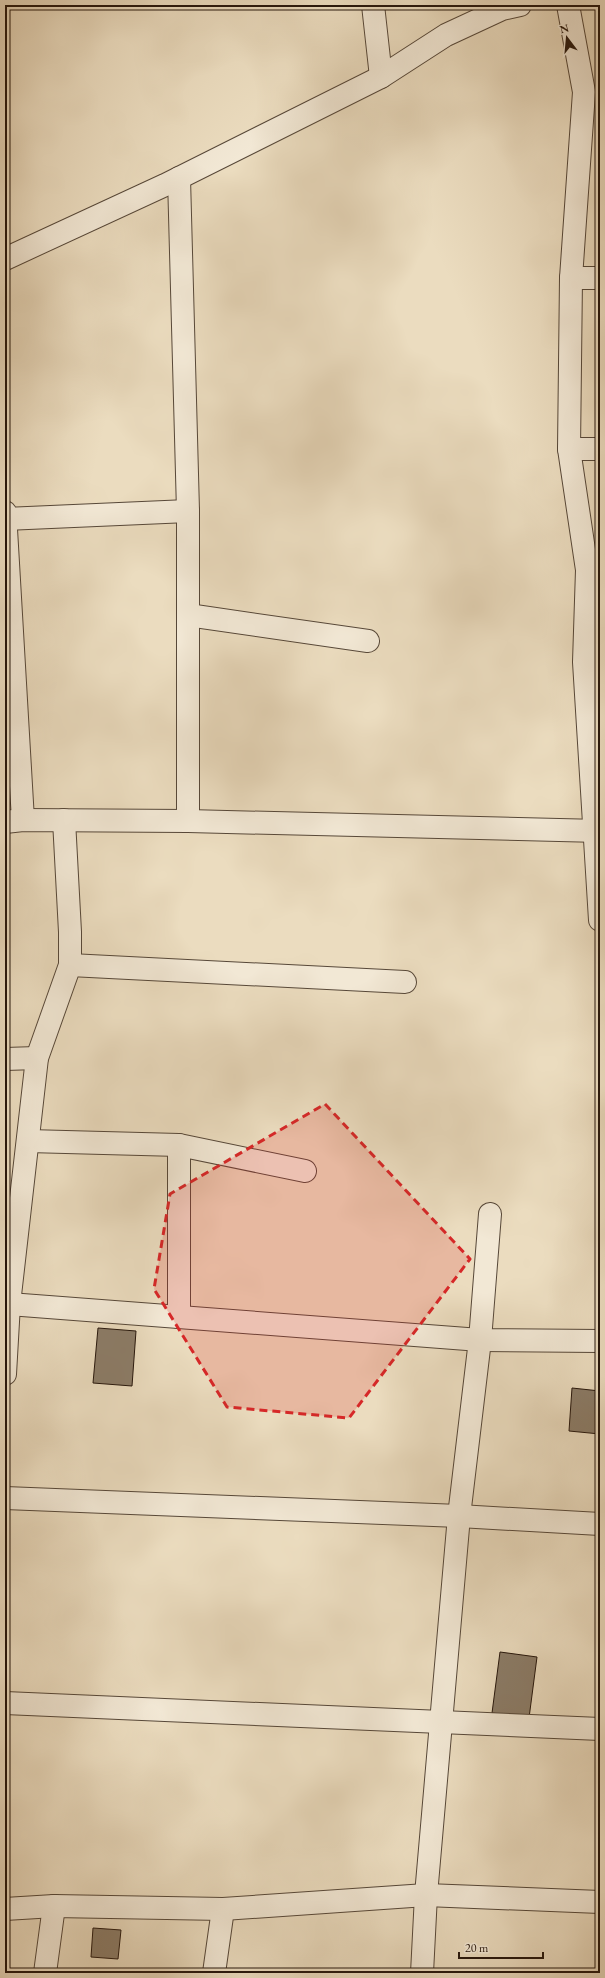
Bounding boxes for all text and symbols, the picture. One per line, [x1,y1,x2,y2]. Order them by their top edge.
north arrow [547,18,587,58]
text: N [558,20,571,36]
scale bar [459,1934,543,1960]
text: 20 m [465,1940,489,1956]

